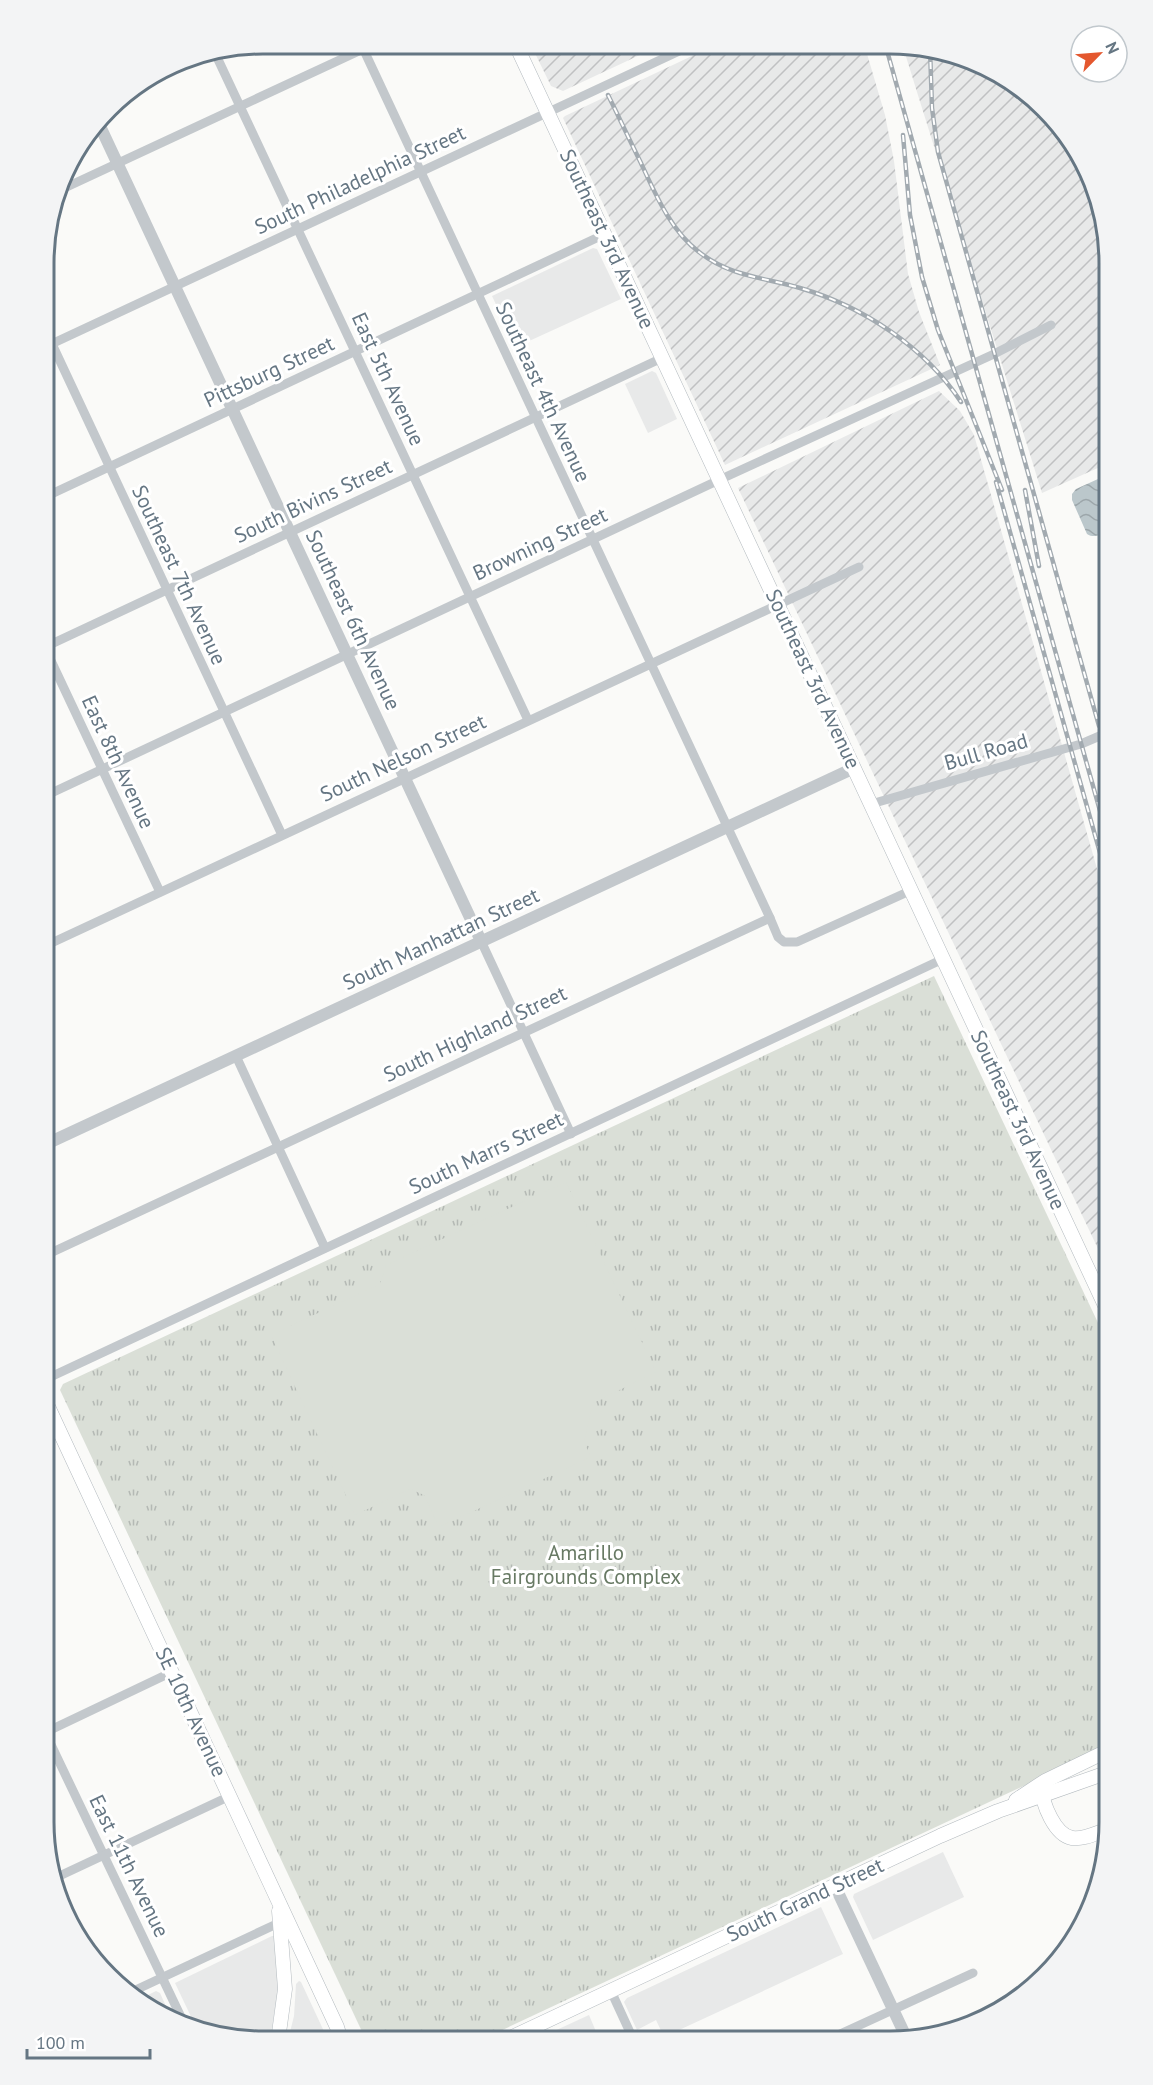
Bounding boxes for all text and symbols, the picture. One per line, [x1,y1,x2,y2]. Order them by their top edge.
north arrow [1069,24,1129,84]
text: N [1101,39,1124,57]
street label: South Philadelphia Street [250,119,470,240]
street label: Southeast 3rd Avenue [554,145,661,333]
street label: Southeast 4th Avenue [490,297,597,486]
street label: East 5th Avenue [346,308,431,450]
street label: Pittsburg Street [199,330,338,414]
street label: South Bivins Street [230,452,396,549]
street label: Southeast 7th Avenue [126,481,233,669]
street label: Browning Street [468,501,611,586]
street label: Southeast 6th Avenue [300,525,407,714]
street label: Southeast 3rd Avenue [760,585,867,773]
street label: East 8th Avenue [76,691,161,833]
street label: South Nelson Street [316,707,490,808]
street label: Bull Road [941,727,1031,776]
street label: South Manhattan Street [338,881,543,996]
street label: South Highland Street [379,979,571,1088]
street label: Southeast 3rd Avenue [965,1026,1072,1214]
street label: South Marrs Street [404,1105,567,1200]
park label: Amarillo Fairgrounds Complex [491,1539,681,1590]
street label: SE 10th Avenue [150,1643,233,1781]
street label: East 11th Avenue [83,1790,176,1941]
street label: South Grand Street [722,1851,888,1948]
scale bar [27,2022,150,2060]
text: 100 m [36,2031,85,2054]

